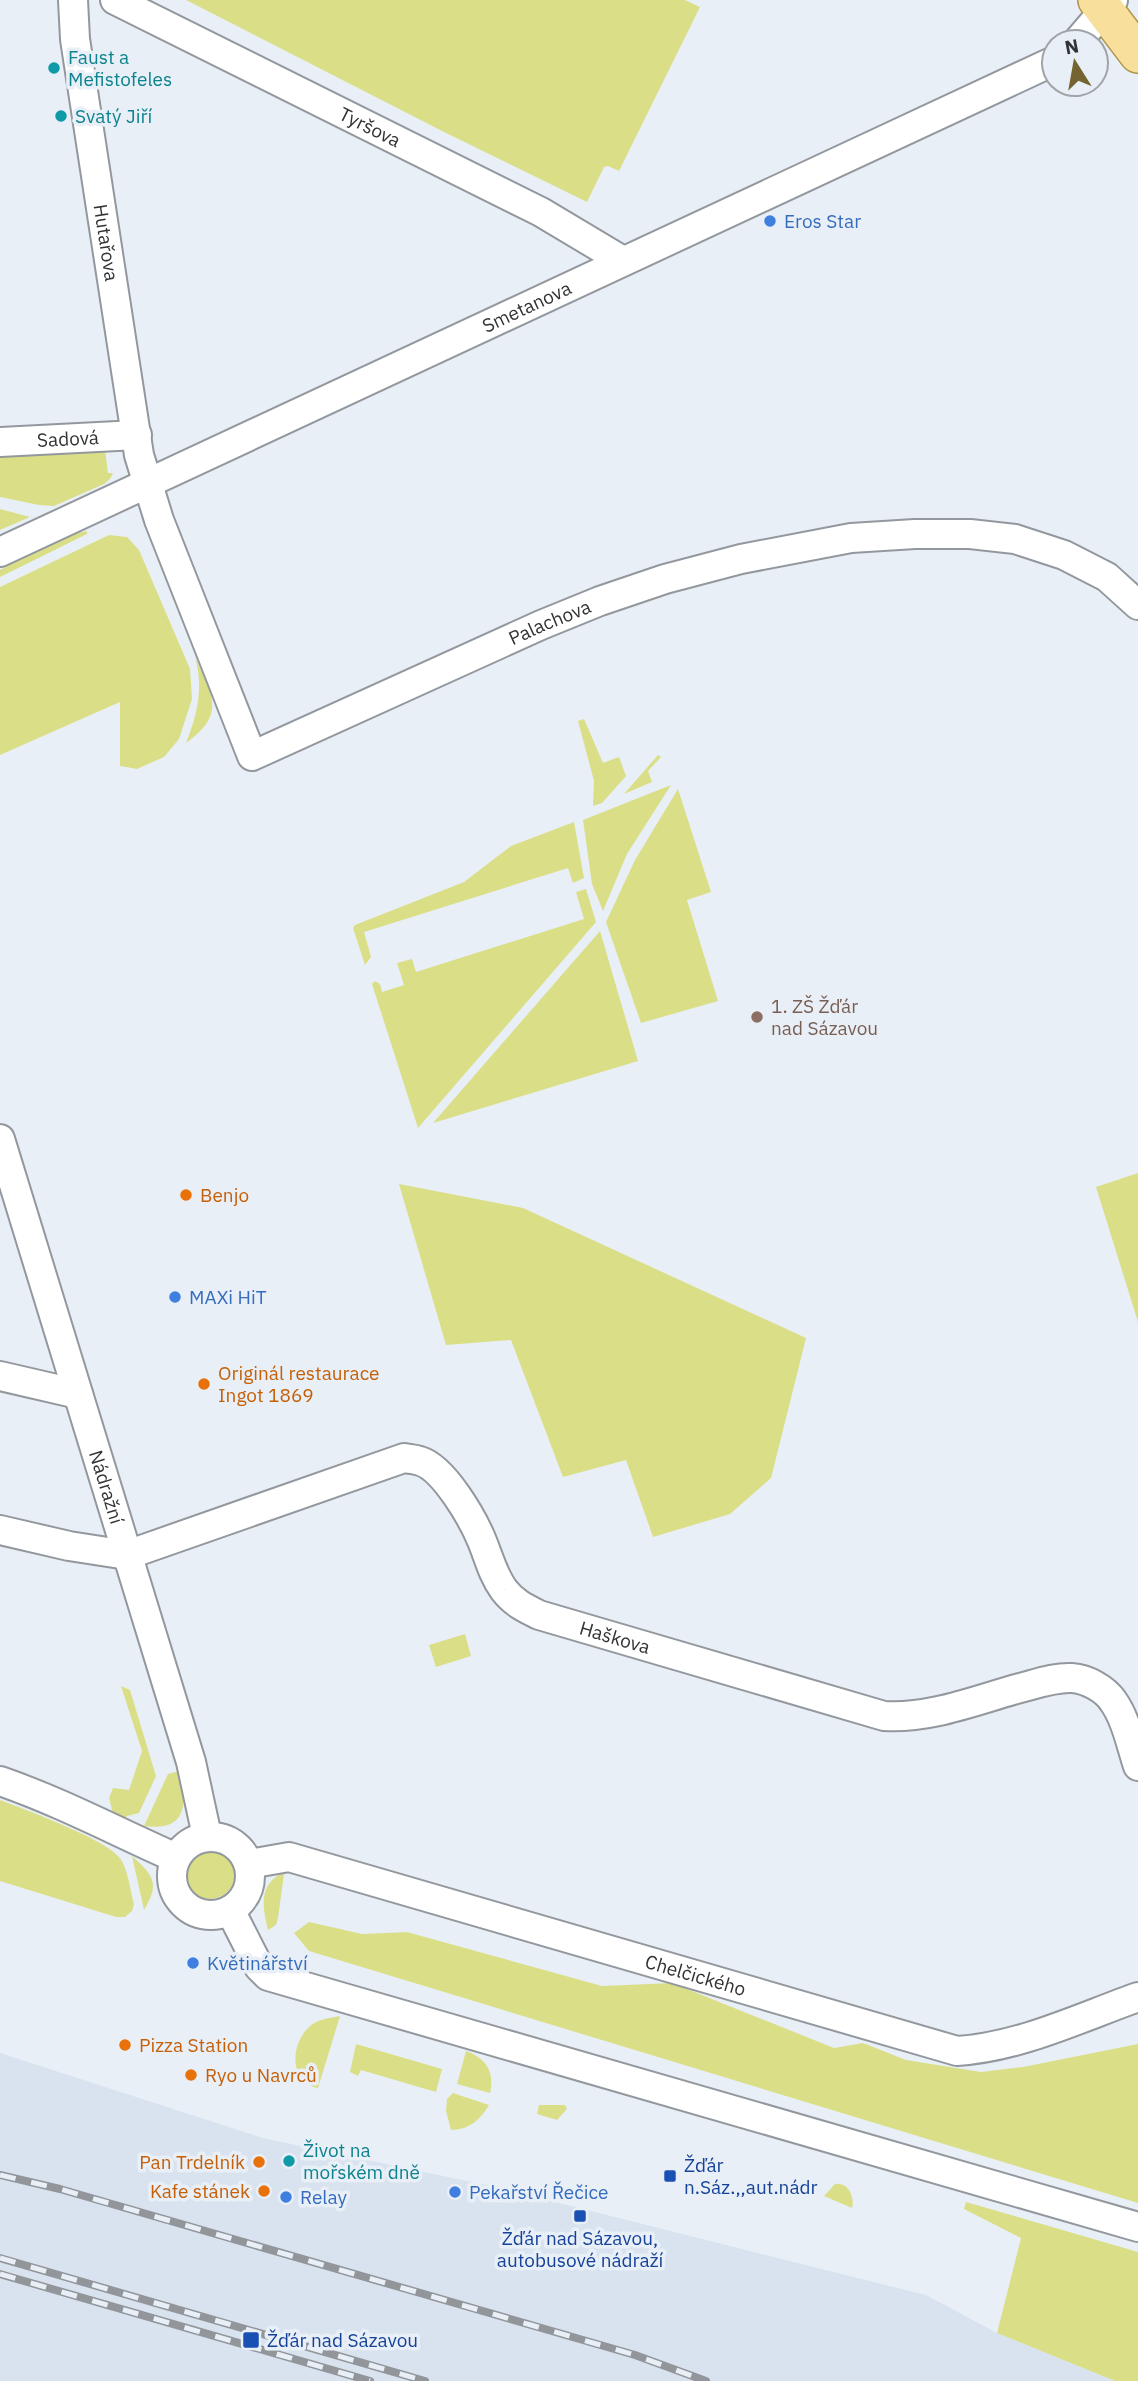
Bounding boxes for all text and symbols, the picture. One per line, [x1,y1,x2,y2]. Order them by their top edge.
north arrow [1040,28,1110,98]
text: N [1063,33,1081,59]
place label: Faust a Mefistofeles [68,45,172,91]
marker: Faust a Mefistofeles [46,60,62,76]
street label: Tyršova [335,102,405,152]
place label: Svatý Jiří [75,104,152,128]
marker: Svatý Jiří [53,108,69,124]
street label: Hutařova [89,202,124,283]
place label: Eros Star [784,209,861,233]
marker: Eros Star [762,213,778,229]
street label: Smetanova [478,276,575,338]
street label: Sadová [36,425,100,452]
street label: Palachova [505,594,594,650]
place label: 1. ZŠ Žďár nad Sázavou [771,994,878,1040]
marker: 1. ZŠ Žďár nad Sázavou [749,1009,765,1025]
place label: Benjo [200,1183,249,1207]
marker: Benjo [178,1187,194,1203]
place label: MAXi HiT [189,1285,267,1309]
marker: MAXi HiT [167,1289,183,1305]
place label: Originál restaurace Ingot 1869 [218,1361,380,1407]
marker: Originál restaurace Ingot 1869 [196,1376,212,1392]
street label: Nádražní [84,1447,129,1527]
street label: Haškova [577,1616,653,1659]
street label: Chelčického [642,1949,749,2001]
place label: Květinářství [207,1951,308,1975]
marker: Květinářství [185,1955,201,1971]
place label: Pizza Station [139,2033,248,2057]
marker: Pizza Station [117,2037,133,2053]
place label: Ryo u Navrců [205,2063,317,2087]
marker: Ryo u Navrců [183,2067,199,2083]
place label: Život na mořském dně [303,2138,420,2184]
place label: Pan Trdelník [139,2150,245,2174]
marker: Život na mořském dně [281,2153,297,2169]
place label: Žďár n.Sáz.,,aut.nádr [684,2153,818,2199]
marker: Pan Trdelník [251,2154,267,2170]
marker: Žďár n.Sáz.,,aut.nádr [662,2168,678,2184]
place label: Kafe stánek [150,2179,250,2203]
place label: Pekařství Řečice [469,2180,608,2204]
marker: Kafe stánek [256,2183,272,2199]
marker: Pekařství Řečice [447,2184,463,2200]
place label: Relay [300,2185,348,2209]
marker: Relay [278,2189,294,2205]
marker: Žďár nad Sázavou, autobusové nádraží [572,2208,588,2224]
place label: Žďár nad Sázavou, autobusové nádraží [497,2226,663,2272]
place label: Žďár nad Sázavou [267,2328,418,2352]
marker: Žďár nad Sázavou [241,2330,261,2350]

